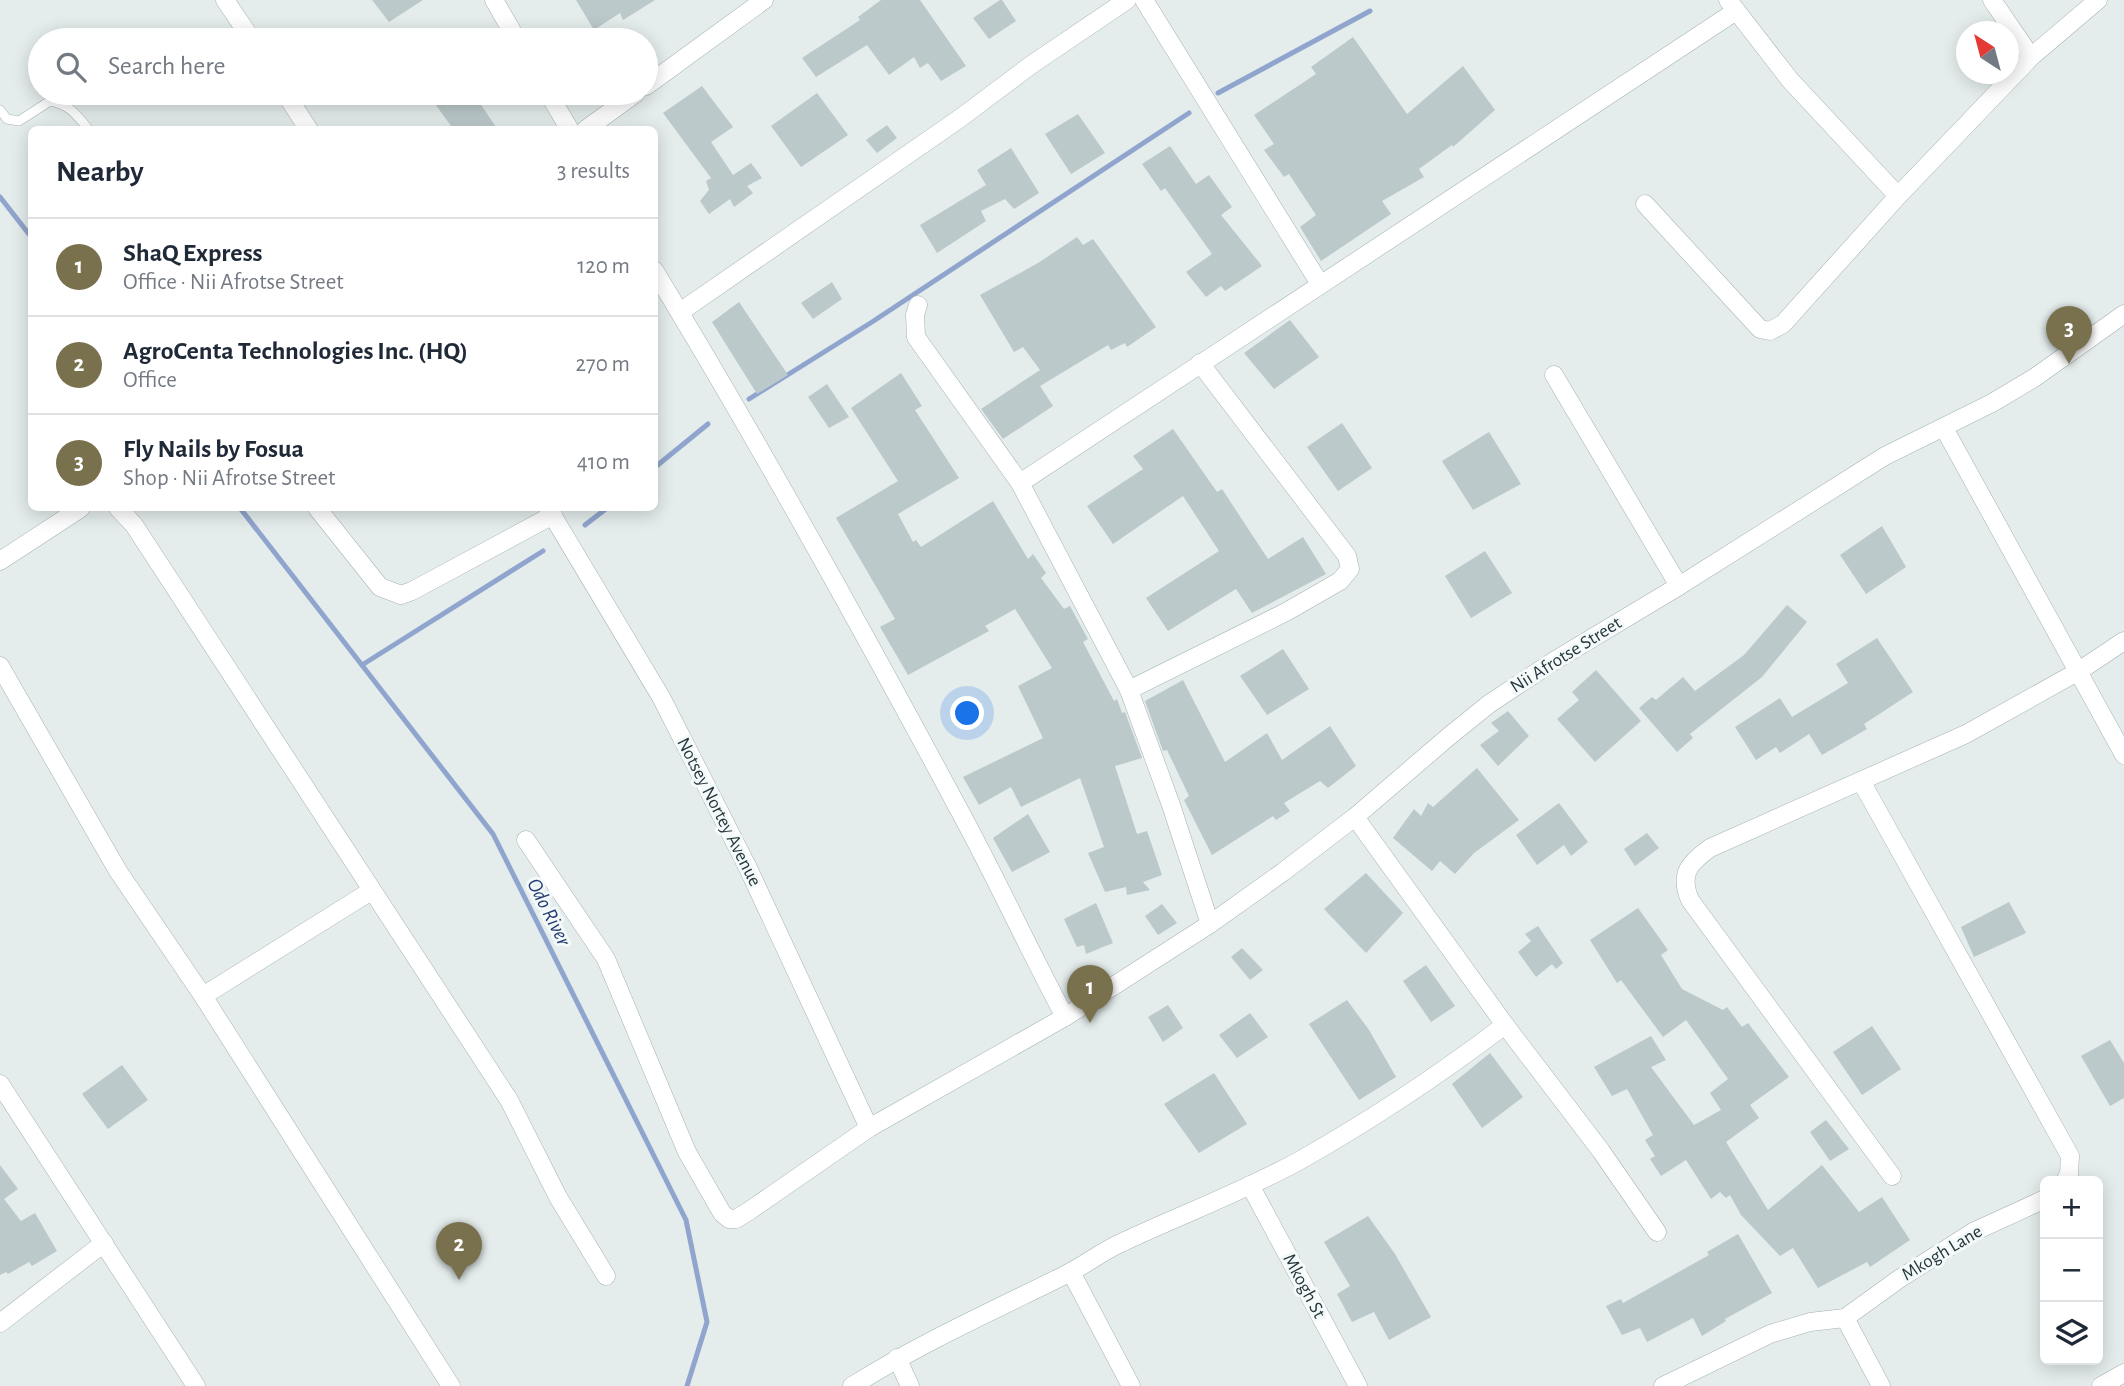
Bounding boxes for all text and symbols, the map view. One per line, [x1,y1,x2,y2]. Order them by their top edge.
north arrow [1956,21,2019,84]
search box [28,28,658,105]
icon: search [52,48,90,86]
text: Search here [108,53,226,79]
text: Nearby [56,157,144,187]
text: 3 results [557,160,630,183]
text: ShaQ Express [123,240,263,266]
text: 1 [75,255,83,278]
text: 120 m [577,255,630,278]
text: Office · Nii Afrotse Street [123,271,344,294]
pin: 3 [2046,306,2092,364]
text: AgroCenta Technologies Inc. (HQ) [123,338,468,364]
text: 2 [74,353,84,376]
text: 270 m [576,353,630,376]
text: Office [123,369,177,392]
text: Fly Nails by Fosua [123,436,304,462]
text: 3 [74,451,84,474]
text: 410 m [577,451,630,474]
text: Shop · Nii Afrotse Street [123,467,335,490]
street label: Nii Afrotse Street [1507,613,1625,697]
your location [950,696,984,730]
street label: Notsey Nortey Avenue [673,735,765,889]
water label: Odo River [523,875,575,950]
pin: 1 [1067,965,1113,1023]
map controls [2040,1176,2103,1365]
button: + [2040,1176,2103,1239]
pin: 2 [436,1222,482,1280]
street label: Mkogh Lane [1899,1222,1985,1284]
button: − [2040,1239,2103,1302]
street label: Mkogh St [1279,1251,1329,1321]
button: layers [2040,1302,2103,1365]

